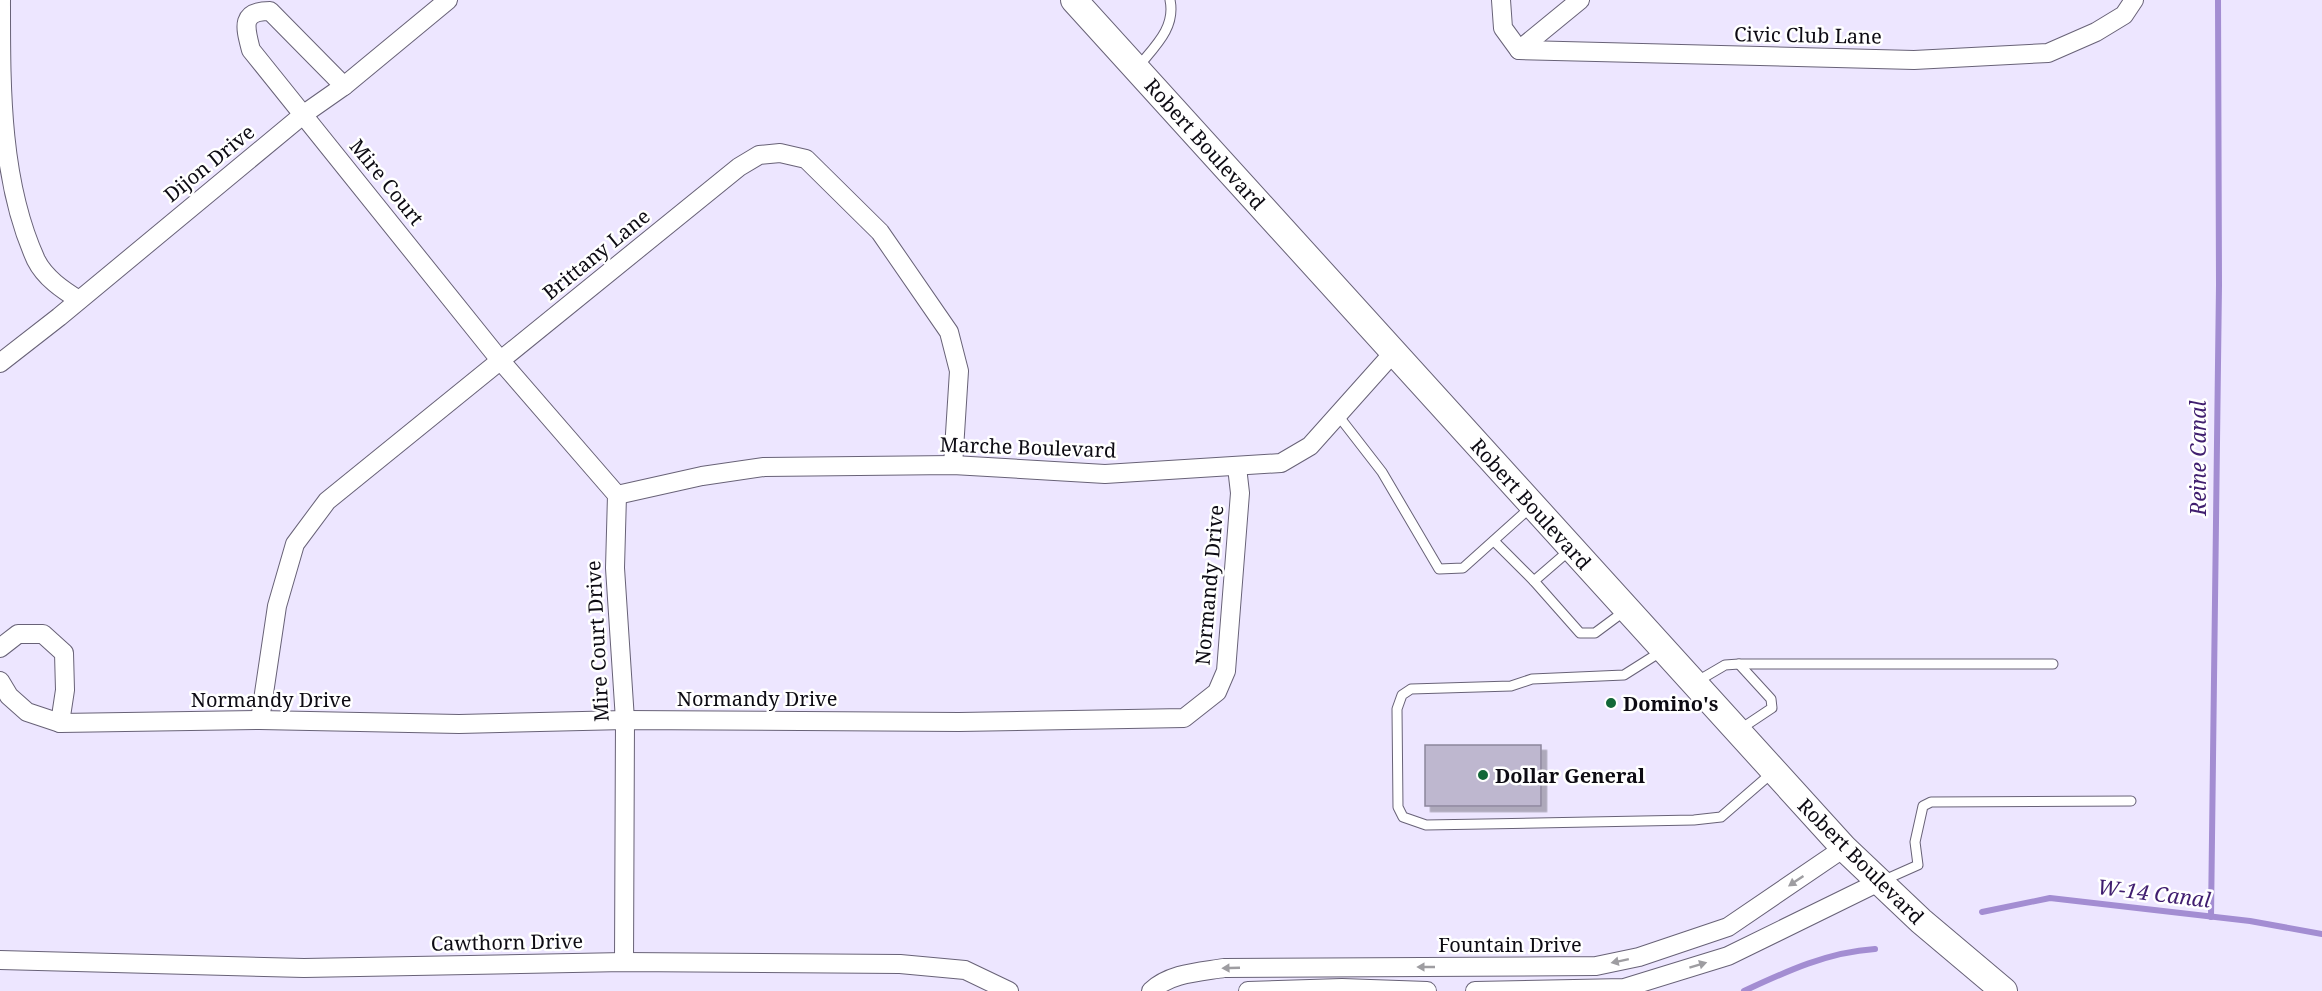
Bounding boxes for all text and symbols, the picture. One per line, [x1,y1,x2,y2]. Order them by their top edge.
street label: Civic Club Lane [1734,20,1882,50]
street label: Robert Boulevard [1139,73,1271,215]
street label: Dijon Drive [158,118,260,208]
street label: Mire Court [344,133,430,231]
street label: Brittany Lane [537,202,655,306]
water label: Reine Canal [2184,400,2212,517]
street label: Marche Boulevard [939,430,1117,464]
street label: Robert Boulevard [1465,433,1597,575]
street label: Normandy Drive [1189,504,1229,666]
street label: Mire Court Drive [579,560,615,722]
street label: Normandy Drive [677,685,837,712]
street label: Normandy Drive [191,686,351,713]
place label: Domino's [1623,690,1718,717]
marker: Domino's [1604,696,1618,710]
place label: Dollar General [1495,762,1645,789]
marker: Dollar General [1476,768,1490,782]
street label: Robert Boulevard [1792,792,1930,930]
water label: W-14 Canal [2096,872,2213,914]
one-way arrow [1788,875,1804,887]
street label: Cawthorn Drive [431,927,583,957]
street label: Fountain Drive [1438,931,1582,958]
one-way arrow [1610,957,1629,966]
one-way arrow [1689,960,1707,969]
one-way arrow [1416,962,1435,972]
one-way arrow [1221,964,1240,973]

